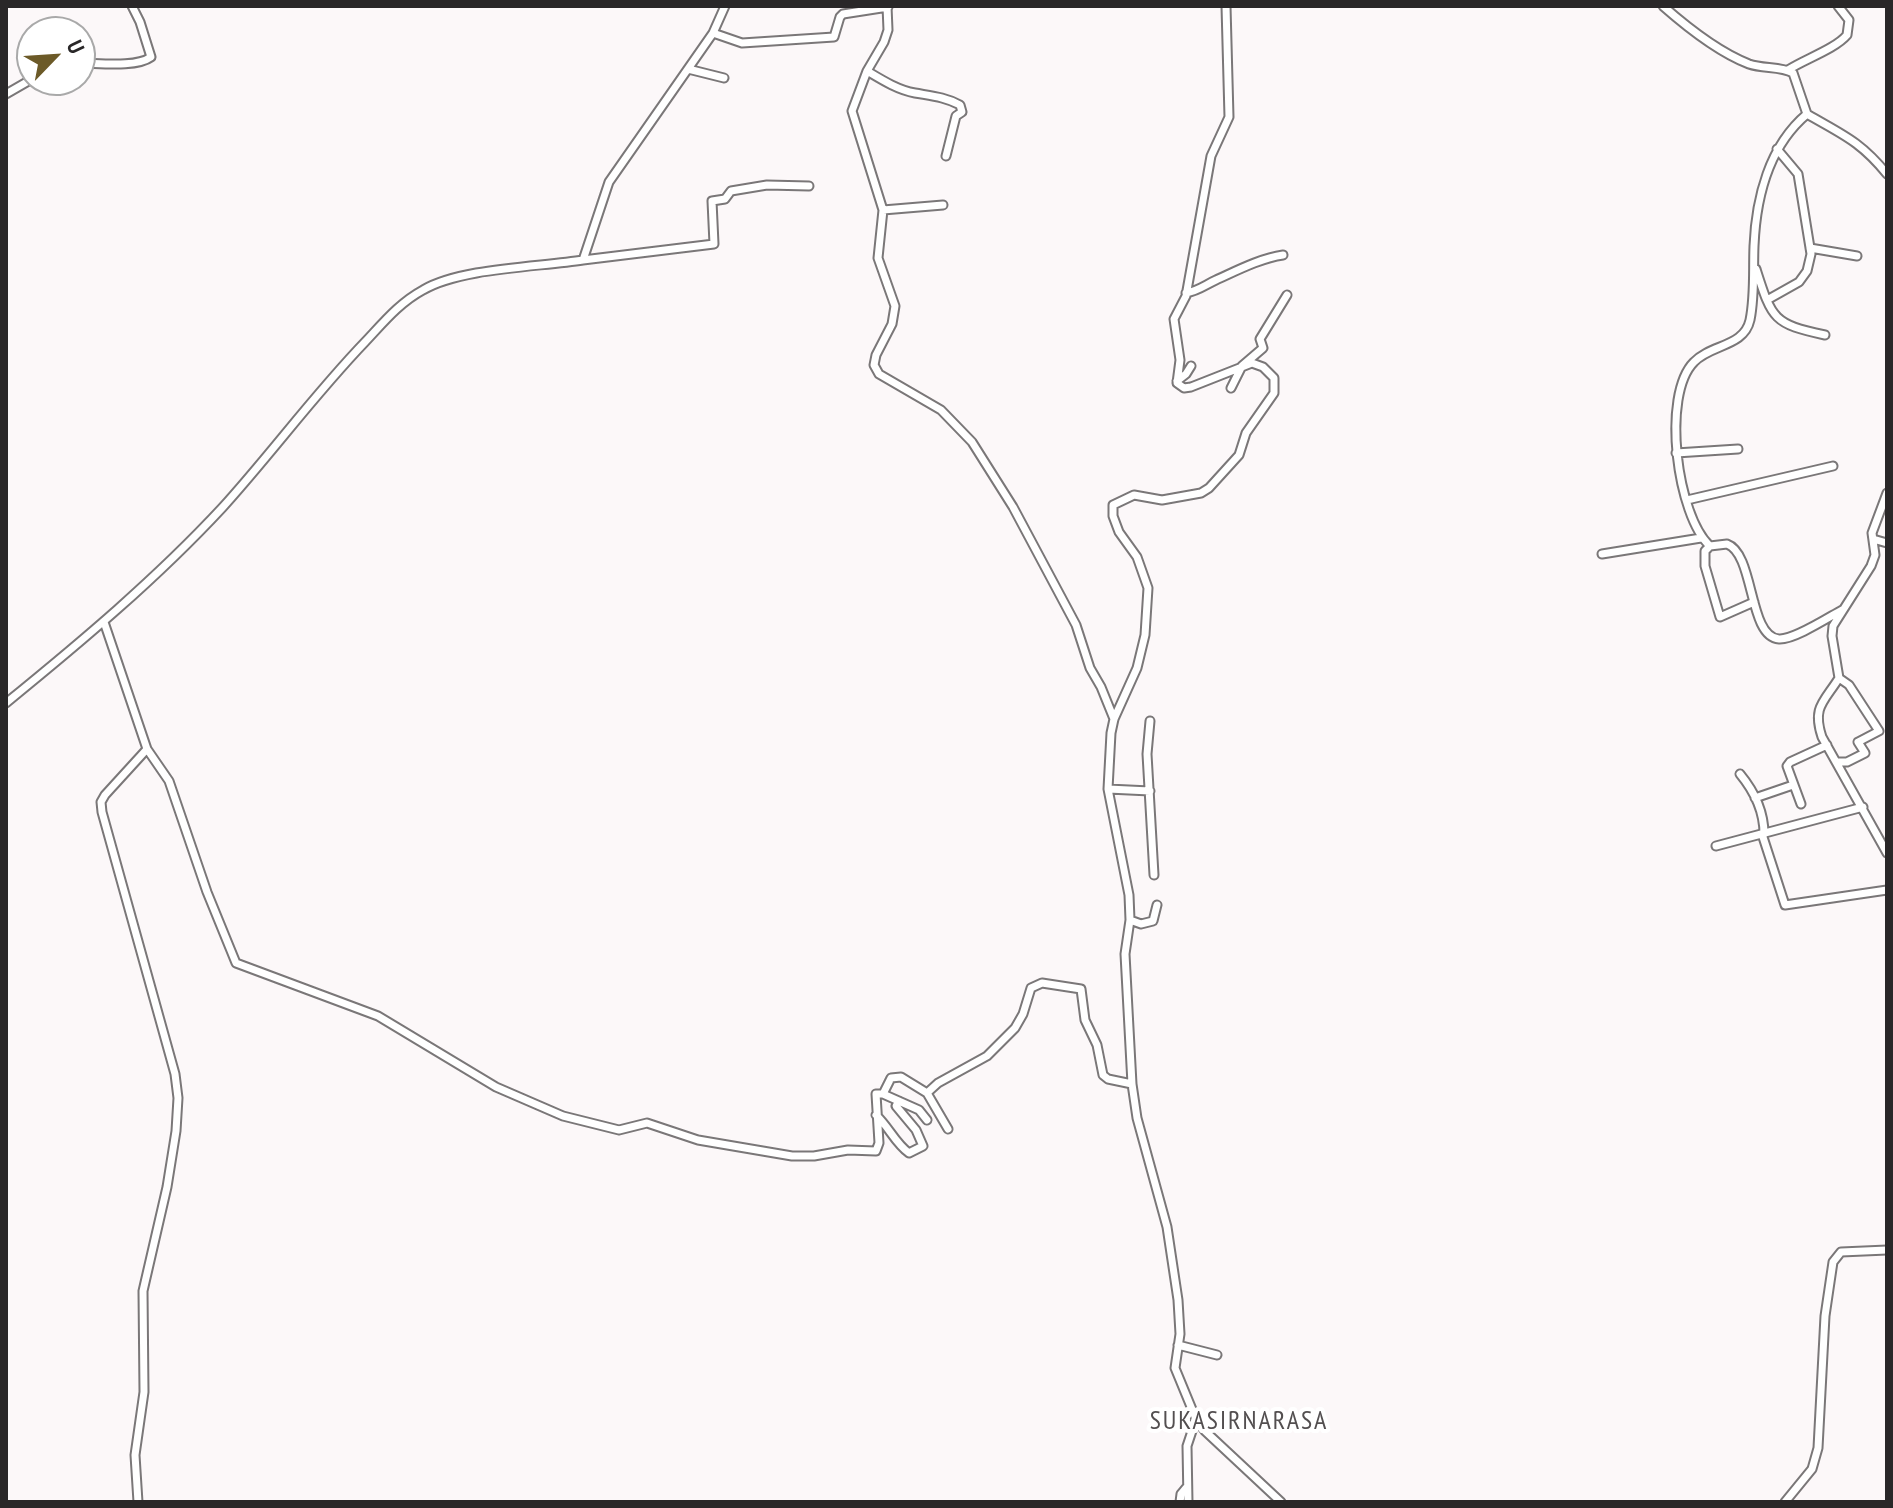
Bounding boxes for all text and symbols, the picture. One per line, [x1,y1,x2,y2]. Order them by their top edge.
north arrow [16,16,96,96]
text: U [61,36,91,58]
district label: SUKASIRNARASA [1150,1406,1328,1438]

